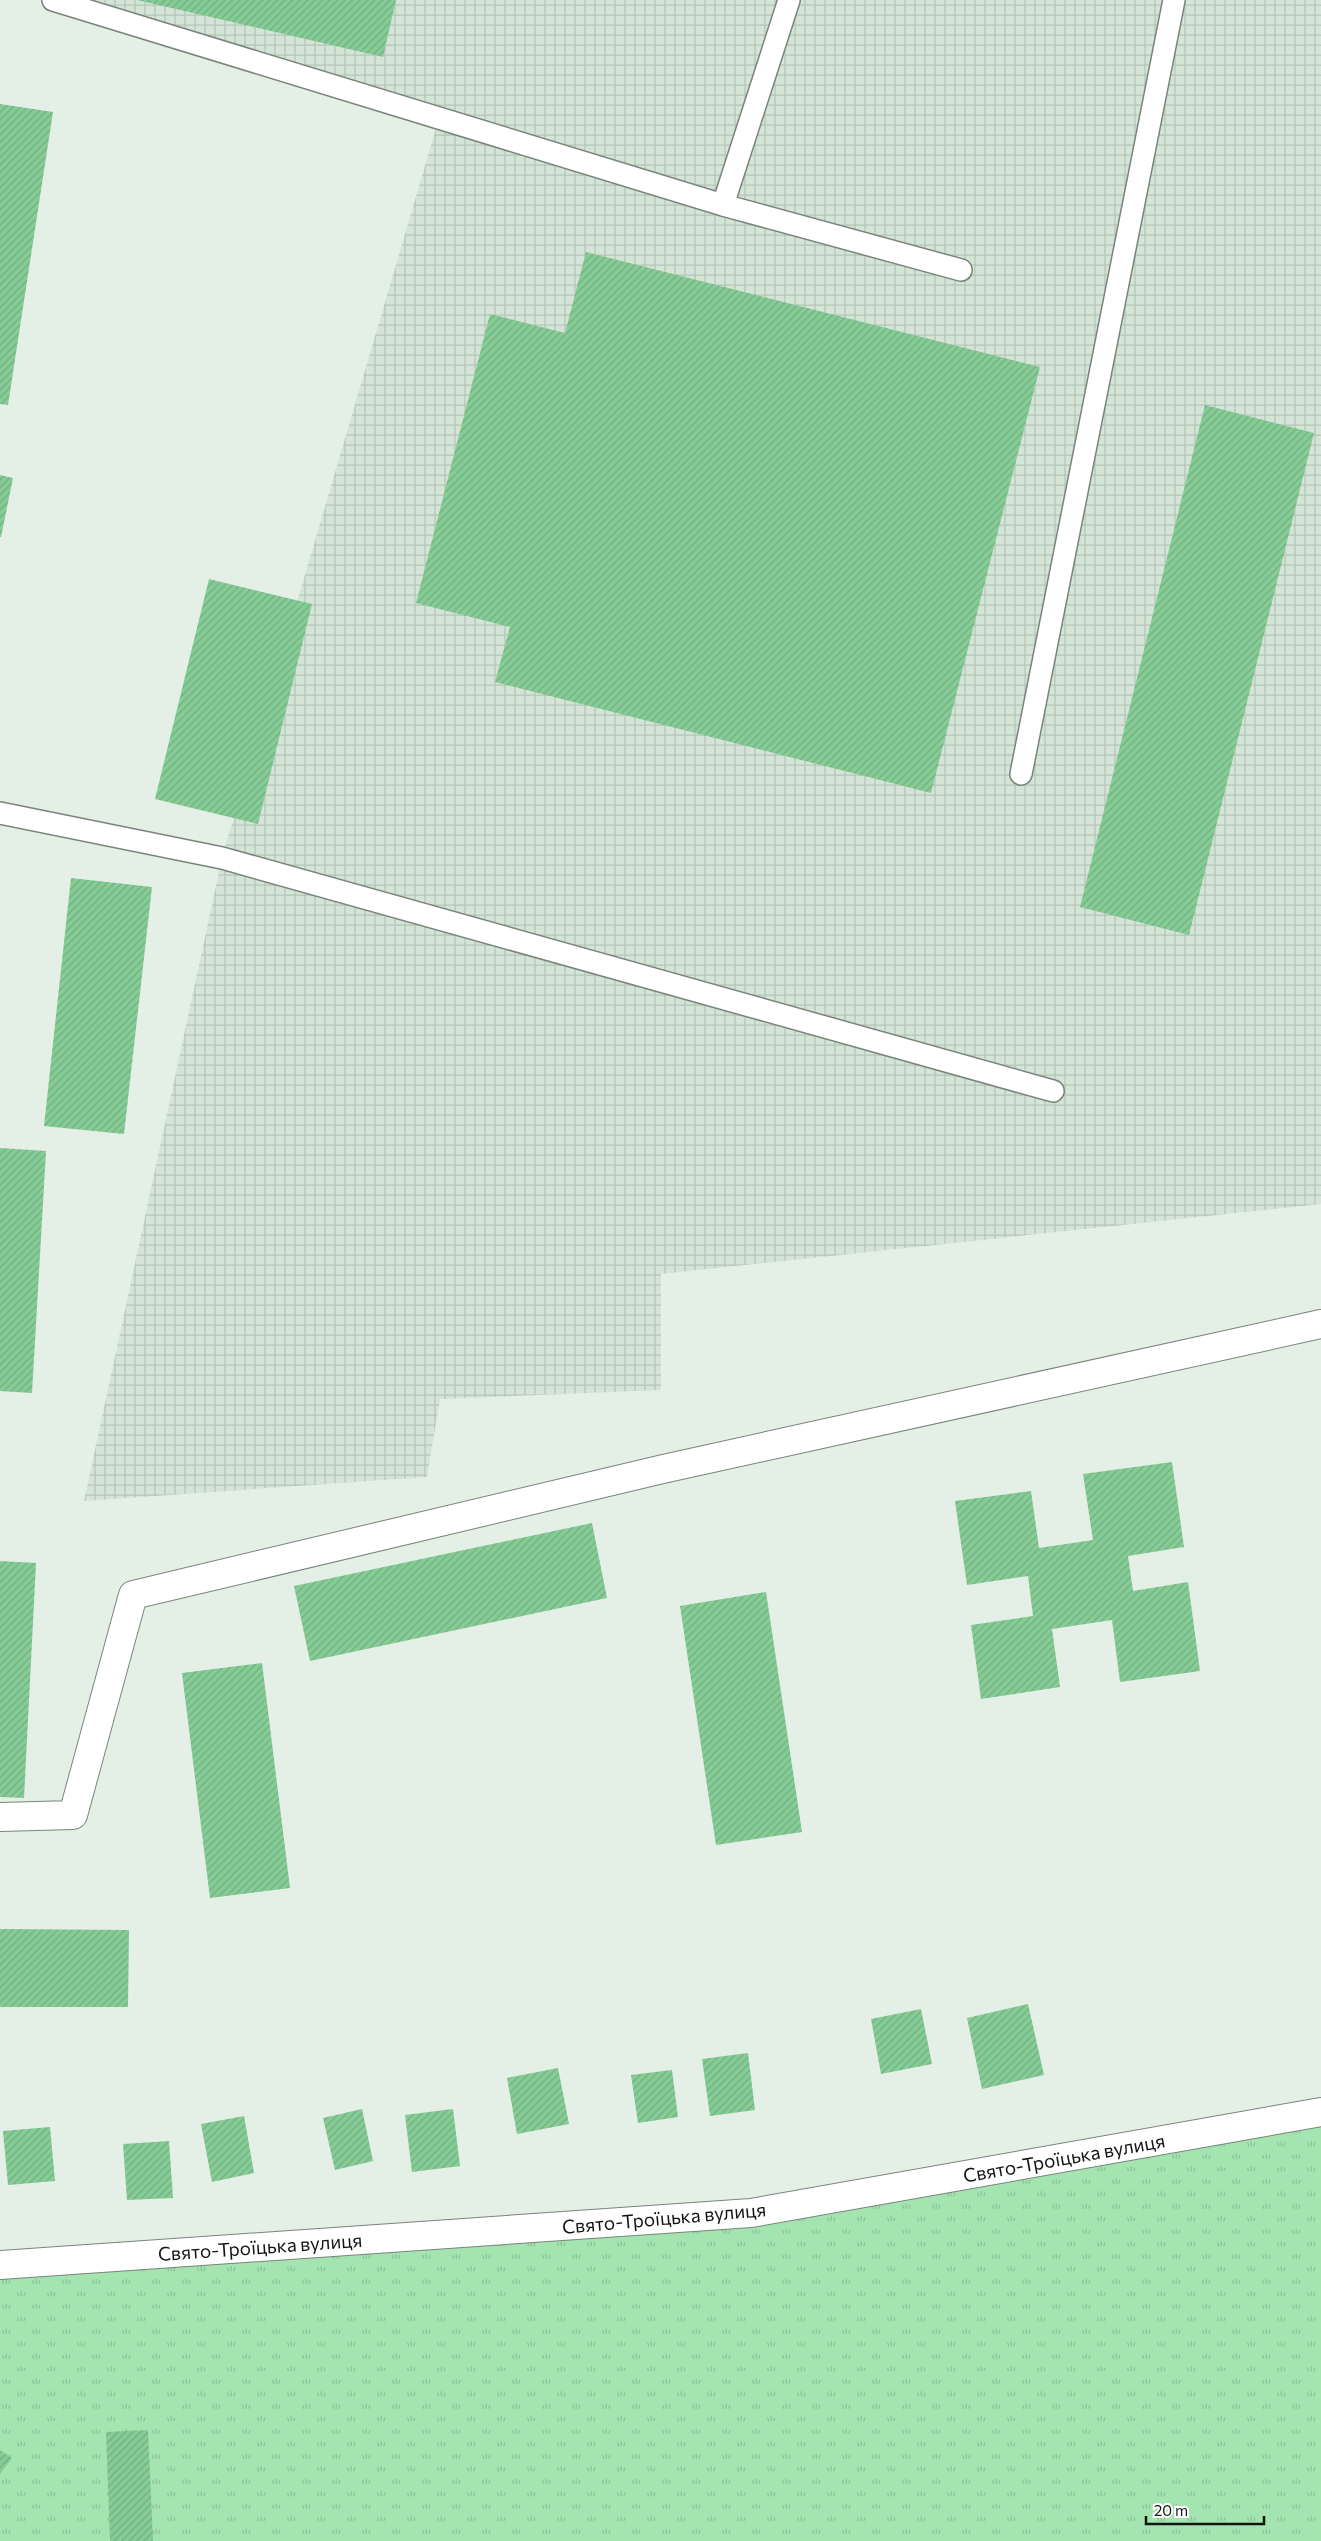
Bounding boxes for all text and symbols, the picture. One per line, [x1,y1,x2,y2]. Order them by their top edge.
street label: Свято-Троїцька вулиця [961,2128,1167,2187]
street label: Свято-Троїцька вулиця [561,2197,767,2238]
street label: Свято-Троїцька вулиця [157,2228,363,2265]
scale bar [1146,2494,1264,2526]
text: 20 m [1154,2501,1188,2519]

